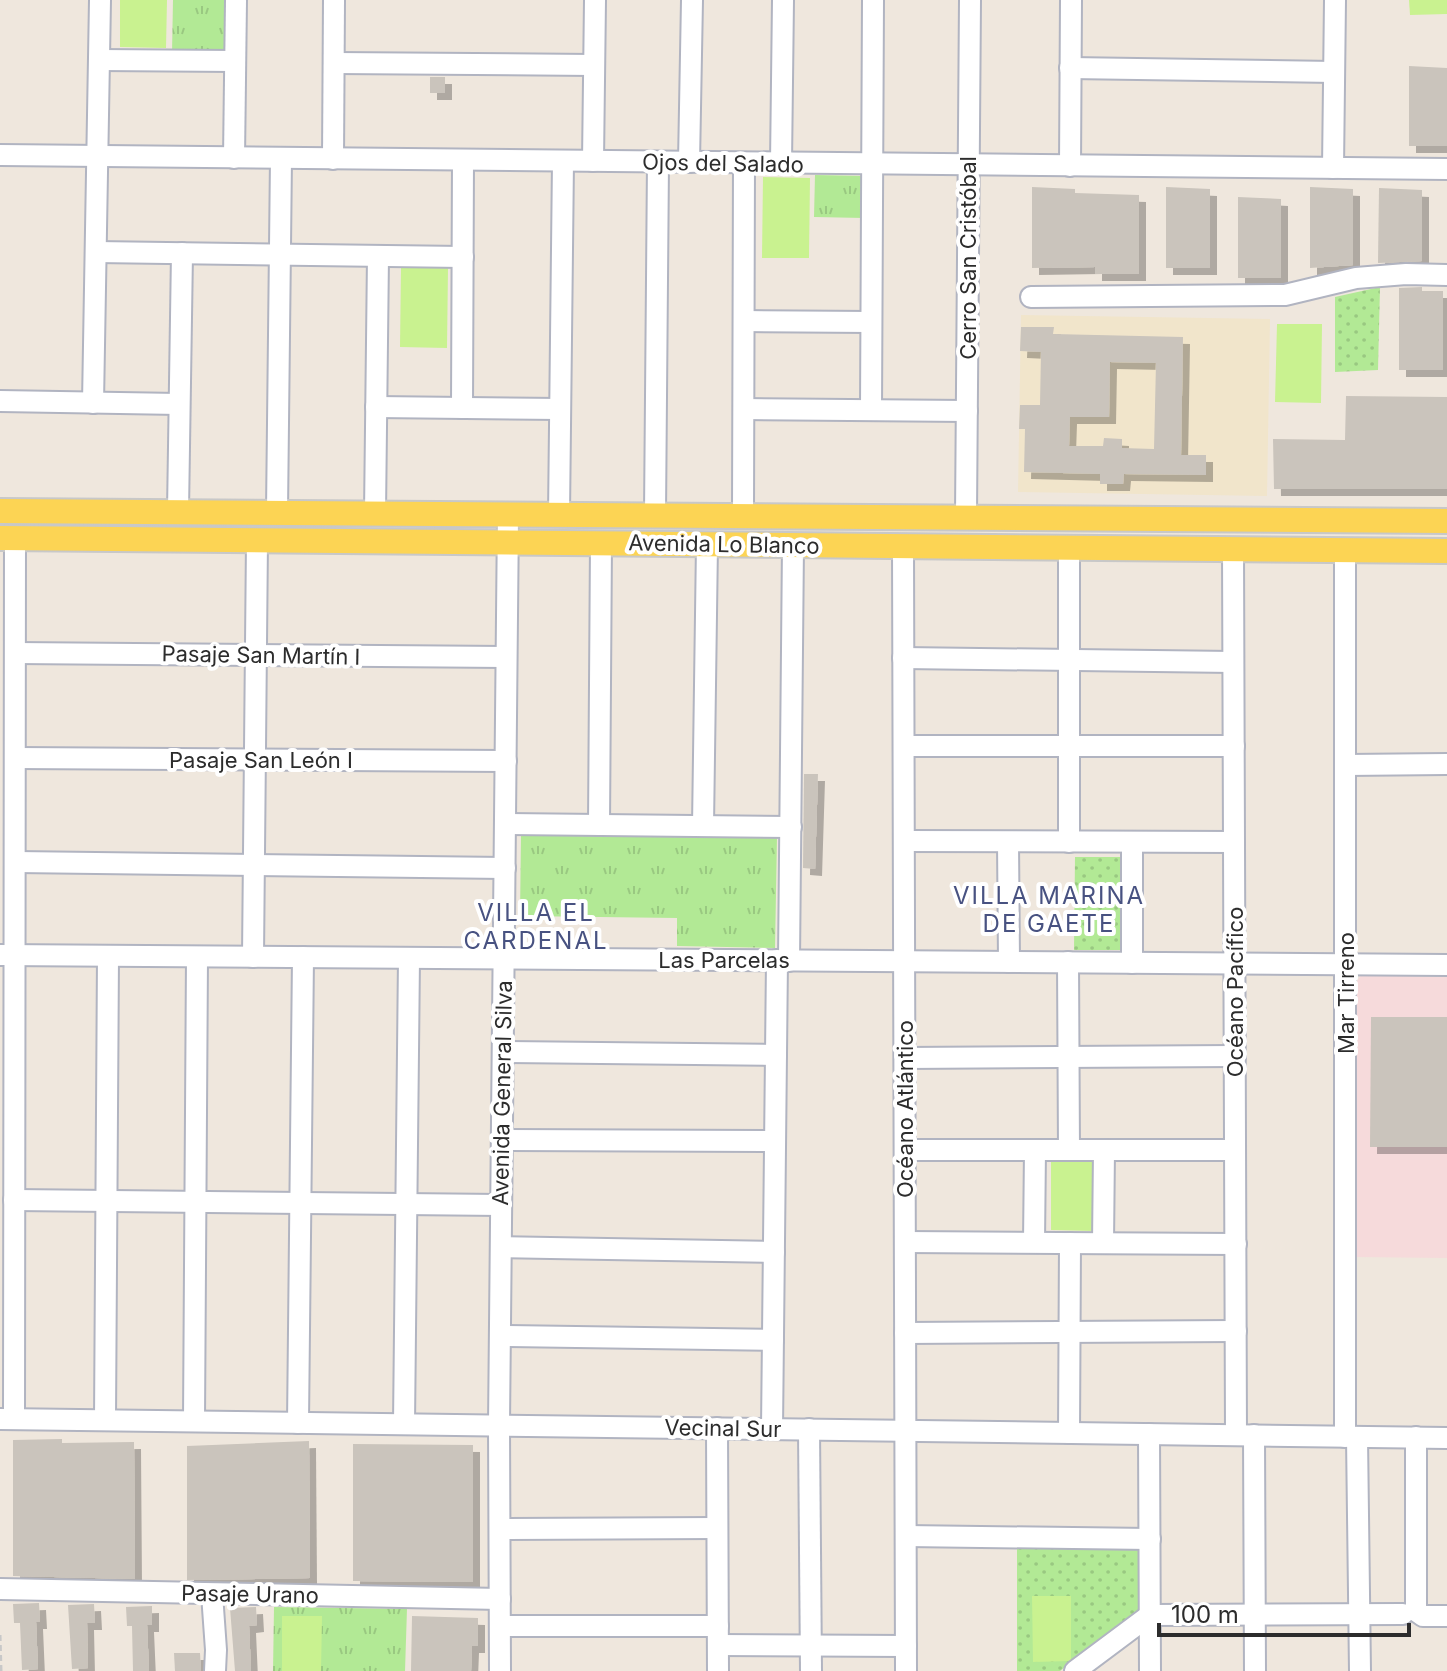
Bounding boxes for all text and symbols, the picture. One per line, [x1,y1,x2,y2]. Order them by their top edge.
street label: Ojos del Salado [642,149,804,177]
street label: Cerro San Cristóbal [955,156,981,360]
street label: Avenida Lo Blanco [628,529,820,559]
street label: Pasaje San Martín I [161,640,361,670]
street label: Pasaje San León I [169,747,353,773]
district label: VILLA MARINA DE GAETE [953,881,1145,938]
district label: VILLA EL CARDENAL [463,898,609,955]
street label: Océano Pacífico [1222,907,1248,1077]
street label: Mar Tirreno [1333,932,1359,1054]
street label: Las Parcelas [658,947,790,973]
street label: Avenida General Silva [487,980,517,1206]
street label: Océano Atlántico [892,1020,918,1198]
street label: Vecinal Sur [664,1414,782,1442]
street label: Pasaje Urano [181,1580,319,1608]
scale bar [1159,1587,1409,1637]
text: 100 m [1171,1600,1239,1629]

